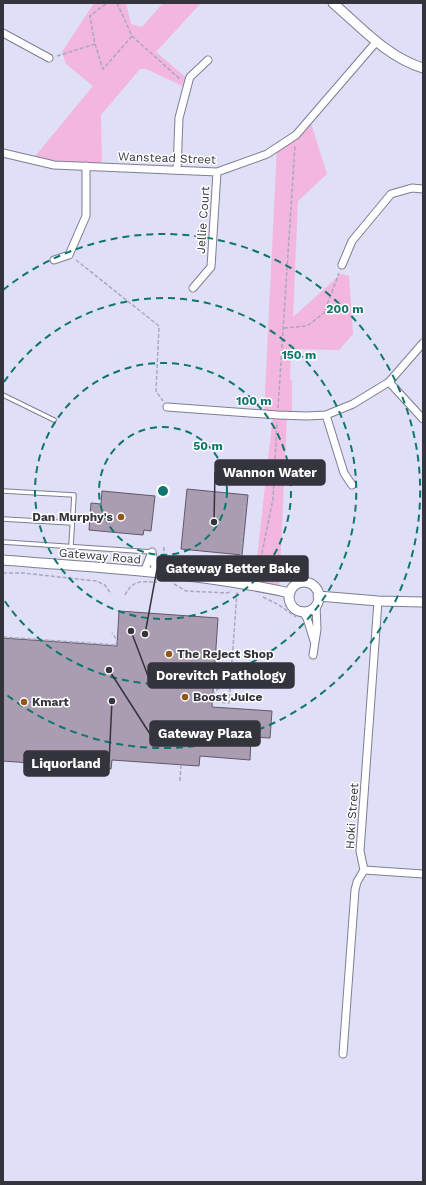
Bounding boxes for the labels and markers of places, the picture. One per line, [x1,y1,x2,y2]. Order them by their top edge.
callout: Wannon Water [215,460,325,485]
centre of rings [156,484,170,498]
place label: Dan Murphy's [32,510,114,524]
marker: Dan Murphy's [116,512,126,522]
callout: Gateway Better Bake [157,556,308,581]
place label: The Reject Shop [177,647,274,661]
marker: The Reject Shop [164,649,174,659]
callout: Dorevitch Pathology [148,663,294,688]
place label: Boost Juice [193,690,263,704]
marker: Boost Juice [180,692,190,702]
place label: Kmart [32,695,70,709]
marker: Kmart [19,697,29,707]
callout: Gateway Plaza [150,721,260,746]
callout: Liquorland [24,751,109,776]

